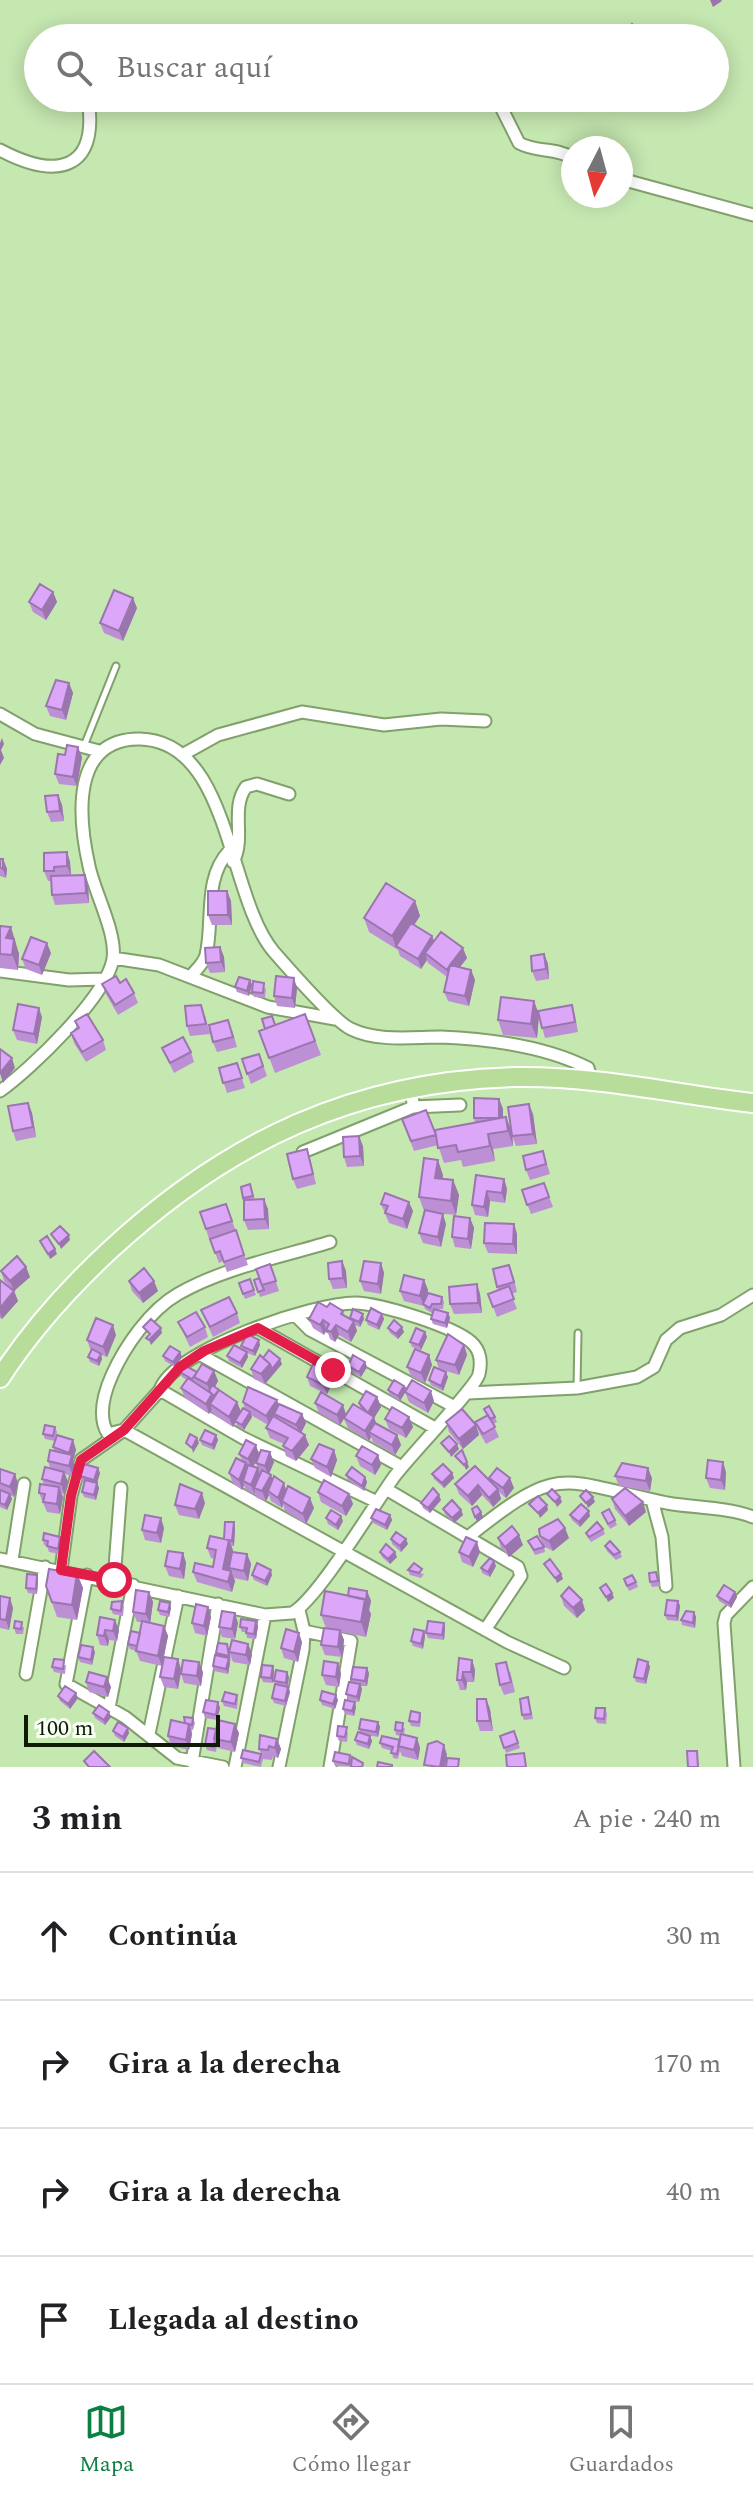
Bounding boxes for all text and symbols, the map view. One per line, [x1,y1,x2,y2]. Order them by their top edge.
search box [24,24,729,112]
text: Buscar aquí [116,45,272,91]
icon: search [52,46,96,90]
north arrow [561,136,633,208]
route end [315,1352,351,1388]
route start [96,1562,132,1598]
scale bar [24,1711,220,1747]
text: 100 m [36,1712,93,1745]
text: 3 min [32,1793,122,1845]
text: A pie · 240 m [572,1799,721,1839]
text: Continúa [108,1913,238,1959]
icon: ahead [32,1914,76,1958]
text: 30 m [666,1916,721,1956]
text: Gira a la derecha [108,2041,341,2087]
icon: right [32,2042,76,2086]
text: 170 m [653,2044,721,2084]
text: Gira a la derecha [108,2169,341,2215]
icon: right [32,2170,76,2214]
text: 40 m [666,2172,721,2212]
text: Llegada al destino [108,2297,359,2343]
icon: arrive [32,2298,76,2342]
tab: Mapa [79,2400,134,2481]
tab: Cómo llegar [292,2400,411,2481]
tab: Guardados [569,2400,674,2481]

